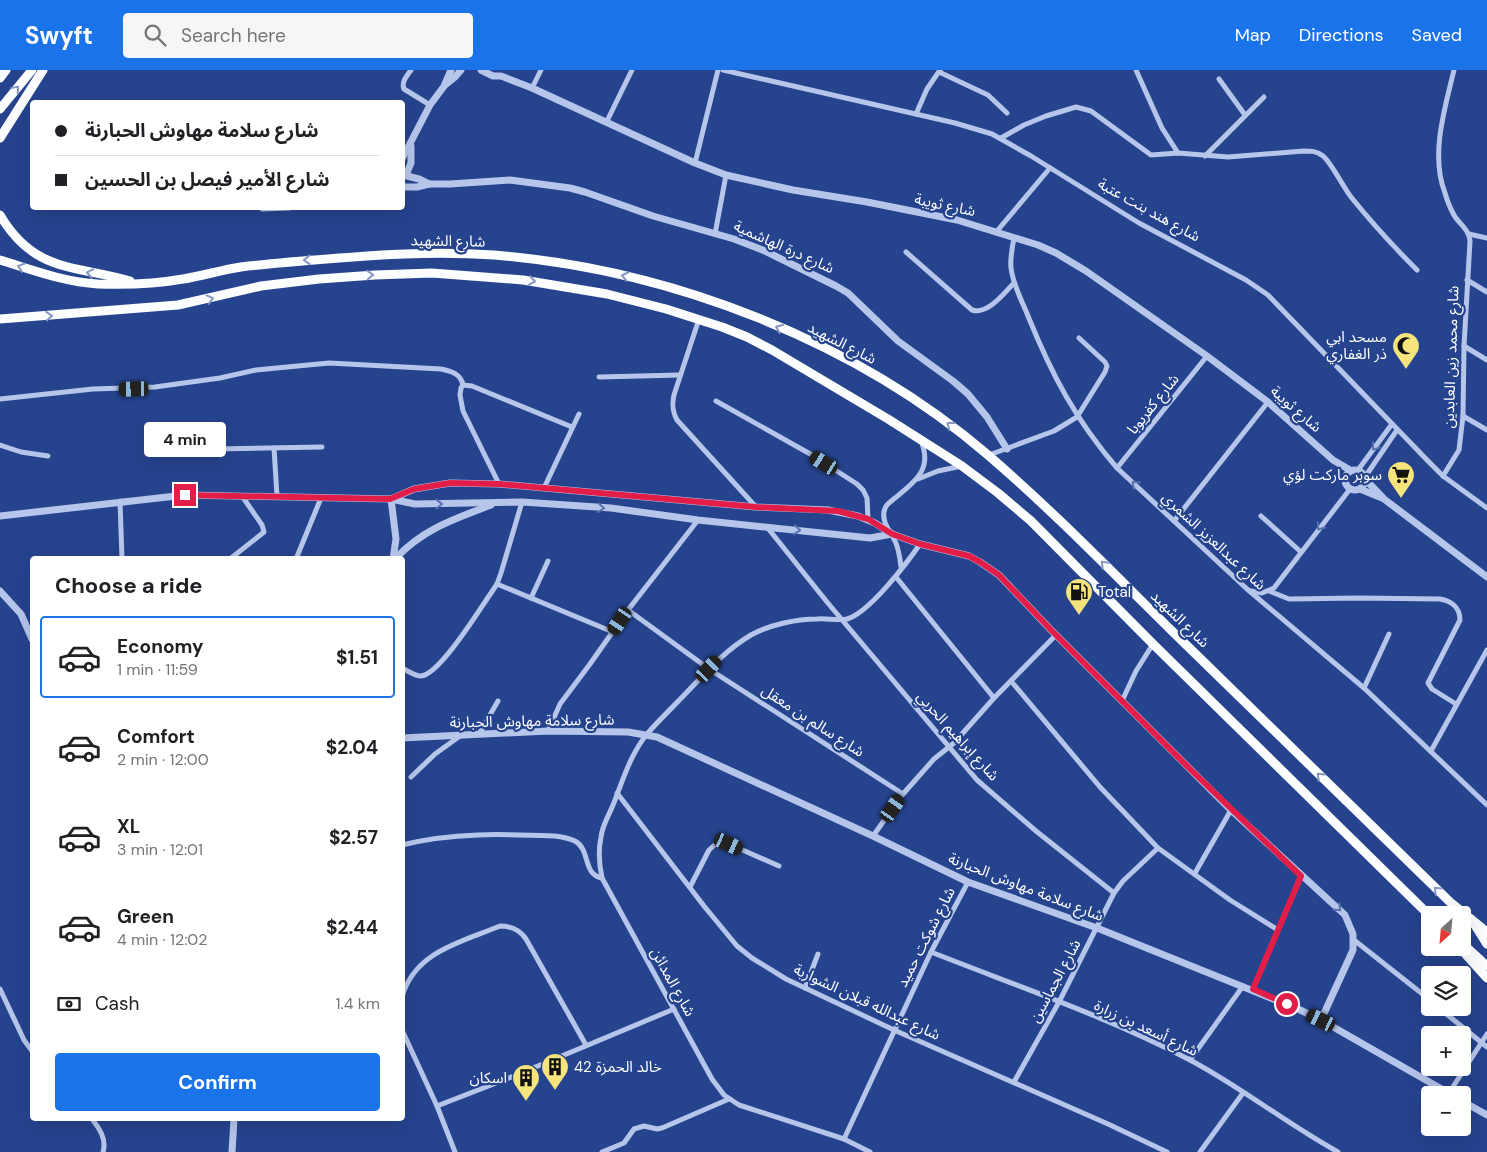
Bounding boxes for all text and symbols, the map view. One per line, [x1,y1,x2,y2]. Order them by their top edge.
search box [123,13,473,58]
text: Swyft [25,20,93,51]
icon: search [141,21,169,49]
text: Search here [181,23,286,48]
text: Map [1235,23,1271,47]
text: Directions [1299,23,1384,47]
text: Saved [1412,23,1462,47]
one-way arrow [11,86,20,95]
text: شارع سلامة مهاوش الحبارنة [85,118,318,143]
text: شارع الأمير فيصل بن الحسين [85,167,330,192]
street label: شارع هند بنت عتبة [1093,174,1204,248]
street label: شارع ثويبة [912,189,977,223]
street label: شارع درة الهاشمية [730,216,838,280]
street label: شارع الشهيد [410,230,486,254]
one-way arrow [303,254,311,265]
one-way arrow [17,262,26,272]
one-way arrow [86,268,95,278]
one-way arrow [367,270,375,281]
one-way arrow [621,271,630,282]
one-way arrow [529,275,537,286]
street label: شارع محمد زين العابدين [1439,285,1465,429]
one-way arrow [205,294,214,304]
one-way arrow [45,310,53,321]
street label: شارع الشهيد [803,317,880,371]
one-way arrow [775,323,784,334]
place label: مسحد ابي ذر الغفاري [1326,327,1387,365]
mosque icon: مسحد ابي ذر الغفاري [1391,331,1421,370]
street label: شارع كفريوبا [1122,369,1185,440]
car [118,381,149,397]
street label: شارع ثويبة [1265,381,1326,438]
one-way arrow [947,421,956,430]
callout: 4 min [144,422,226,458]
text: 4 min [163,429,207,450]
one-way arrow [1372,441,1380,450]
car [807,449,840,477]
supermarket icon: سوبر ماركت لؤي [1386,460,1416,499]
place label: سوبر ماركت لؤي [1283,465,1382,486]
one-way arrow [1132,481,1141,490]
route end [174,484,196,506]
street label: شارع عبدالعزيز الشمري [1156,488,1270,596]
one-way arrow [435,499,443,509]
one-way arrow [597,502,605,513]
one-way arrow [1317,521,1325,530]
one-way arrow [793,524,801,535]
one-way arrow [1101,561,1110,570]
text: Choose a ride [55,571,203,600]
fuel station icon: Total [1064,577,1094,616]
place label: Total [1098,582,1131,602]
street label: شارع الشهيد [1145,586,1214,654]
car [605,604,634,638]
text: Economy [117,634,204,659]
icon: car [57,635,102,680]
text: $1.51 [336,645,378,670]
car [693,653,724,685]
text: 1 min · 11:59 [117,659,198,680]
street label: شارع سالم بن معقل [757,680,868,764]
street label: شارع إبراهيم الحربي [911,687,1004,787]
street label: شارع سلامة مهاوش الحبارنة [449,710,615,734]
text: Comfort [117,724,195,749]
icon: car [57,725,102,770]
text: $2.04 [326,735,378,760]
text: 2 min · 12:00 [117,749,209,770]
one-way arrow [1317,773,1326,782]
car [878,791,907,825]
text: XL [117,814,140,839]
icon: car [57,815,102,860]
text: $2.57 [329,825,378,850]
car [712,831,745,857]
text: 3 min · 12:01 [117,839,203,860]
street label: شارع سلامة مهاوش الحبارنة [945,848,1107,928]
street label: شارع شوكت حميد [892,883,962,991]
one-way arrow [1433,886,1442,895]
one-way arrow [1332,902,1341,911]
text: Green [117,904,174,929]
icon: car [57,905,102,950]
north arrow [1421,906,1471,956]
map controls [1421,906,1471,1136]
text: $2.44 [326,915,378,940]
text: 4 min · 12:02 [117,929,207,950]
street label: شارع الجماسين [1025,936,1087,1027]
street label: شارع المدائن [644,944,700,1021]
street label: شارع عبدالله قبلان الشواربة [790,959,944,1047]
button: layers [1421,966,1471,1016]
icon: cash [55,990,83,1018]
text: Cash [95,991,139,1016]
text: 1.4 km [336,993,380,1014]
route start [1276,993,1298,1015]
street label: شارع أسعد بن زرارة [1090,995,1201,1063]
car [1304,1007,1337,1033]
button: + [1421,1026,1471,1076]
building icon: خالد الحمزة 42 [540,1052,570,1091]
button: Confirm [55,1053,380,1111]
place label: خالد الحمزة 42 [574,1057,662,1077]
building icon: اسكان [511,1063,541,1102]
place label: اسكان [469,1068,507,1088]
button: − [1421,1086,1471,1136]

